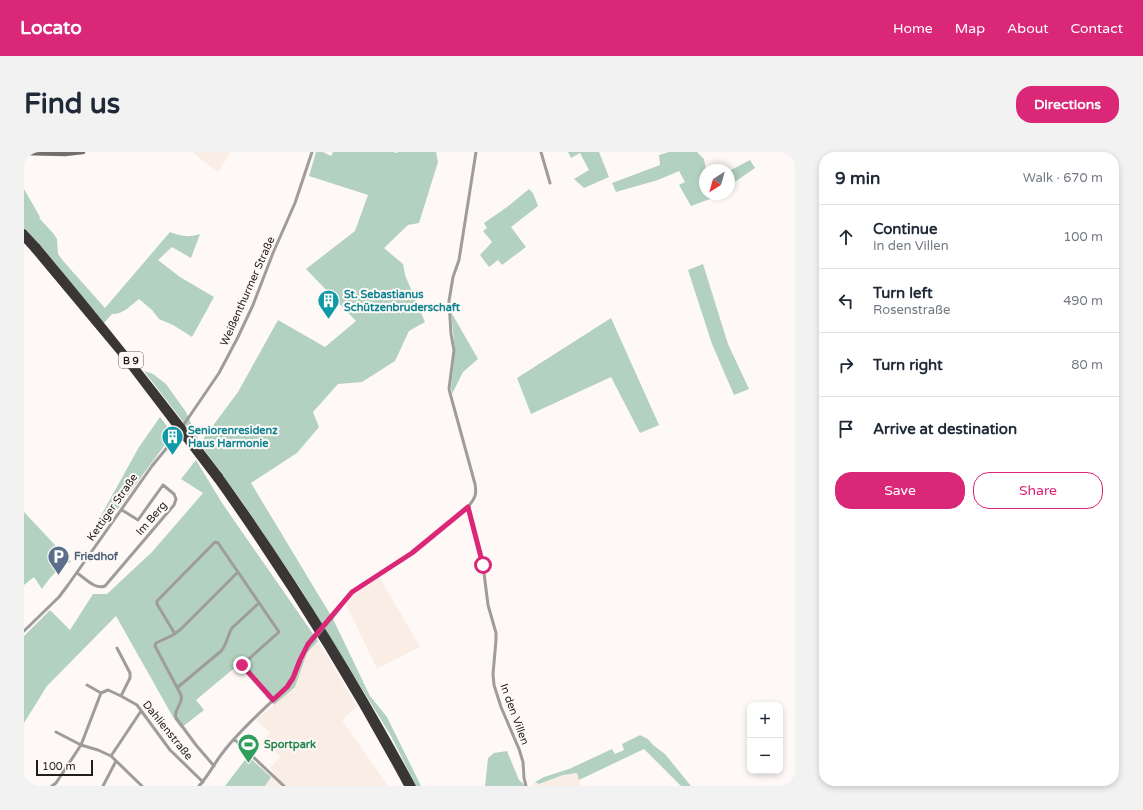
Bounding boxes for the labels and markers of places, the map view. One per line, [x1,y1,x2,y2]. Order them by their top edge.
building icon: St. Sebastianus Schützenbruderschaft [315,287,341,320]
place label: St. Sebastianus Schützenbruderschaft [344,288,461,314]
building icon: Seniorenresidenz Haus Harmonie [159,423,185,456]
place label: Seniorenresidenz Haus Harmonie [188,424,278,450]
parking icon: Friedhof [46,543,72,576]
place label: Friedhof [74,550,119,563]
sports icon: Sportpark [236,731,262,764]
place label: Sportpark [264,738,316,752]

